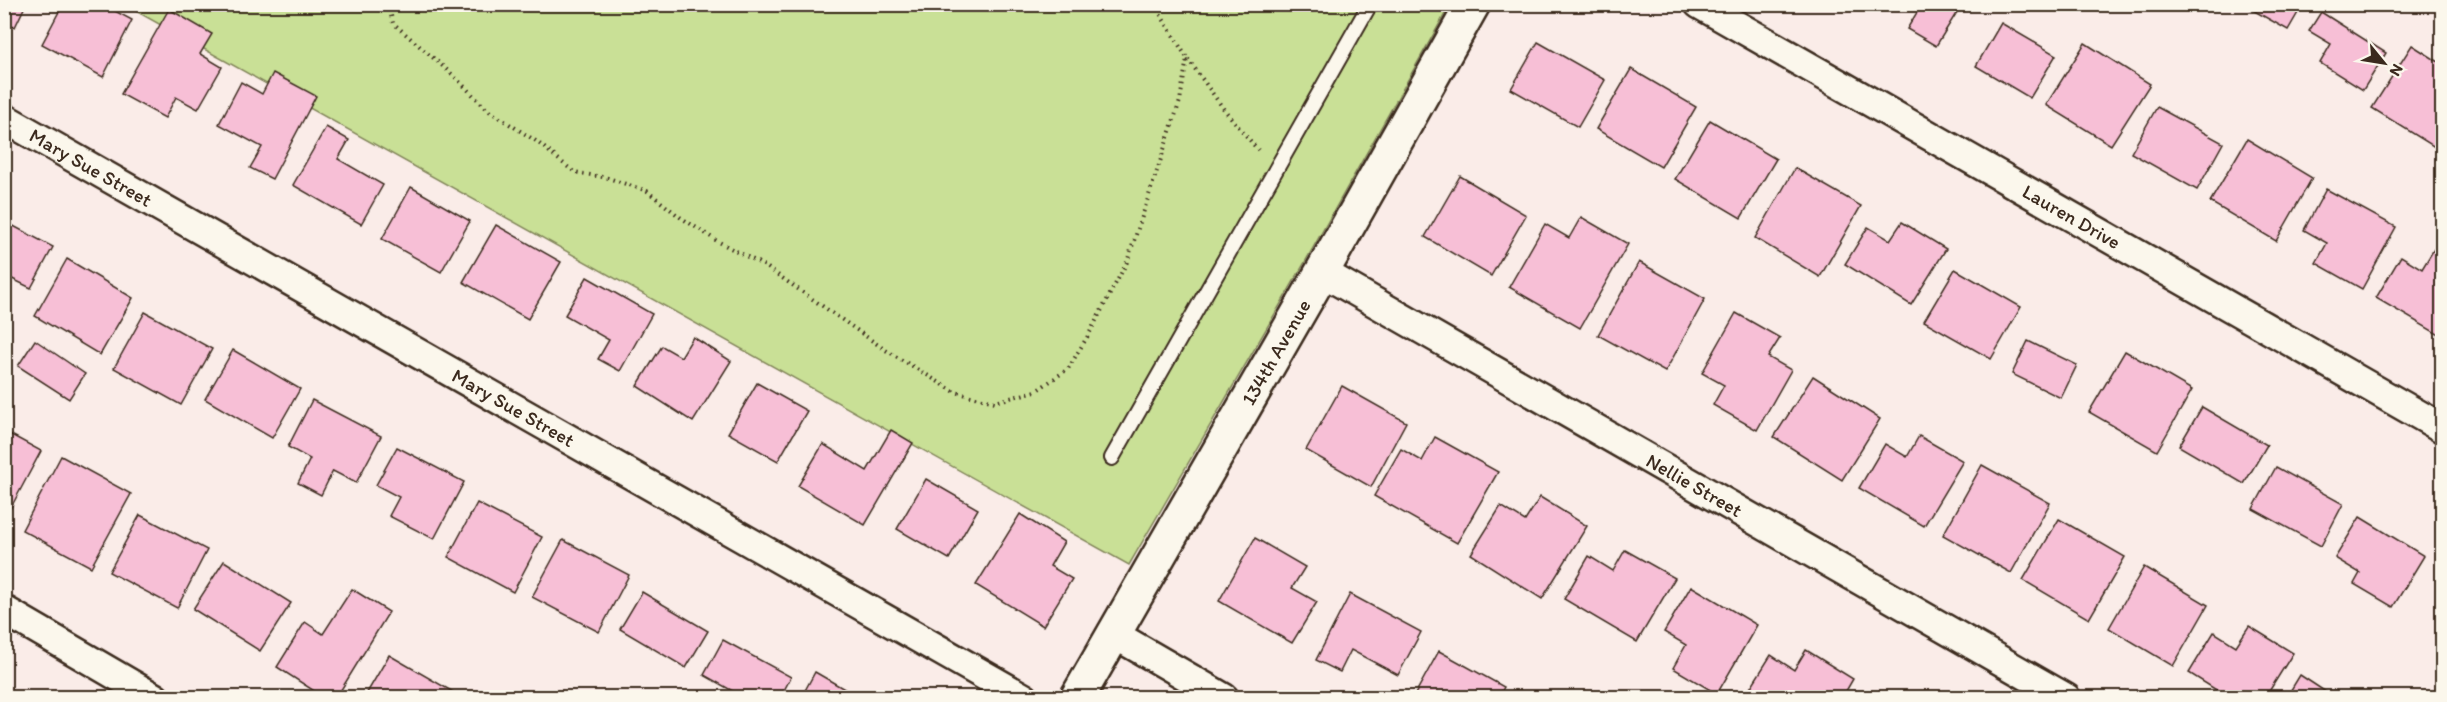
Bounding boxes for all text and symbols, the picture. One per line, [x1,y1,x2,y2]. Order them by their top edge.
north arrow [2354,33,2414,93]
text: N [2386,61,2407,80]
street label: Mary Sue Street [25,123,157,212]
street label: Lauren Drive [2018,179,2125,254]
street label: 134th Avenue [1236,295,1316,409]
street label: Mary Sue Street [448,363,579,452]
street label: Nellie Street [1642,448,1747,522]

